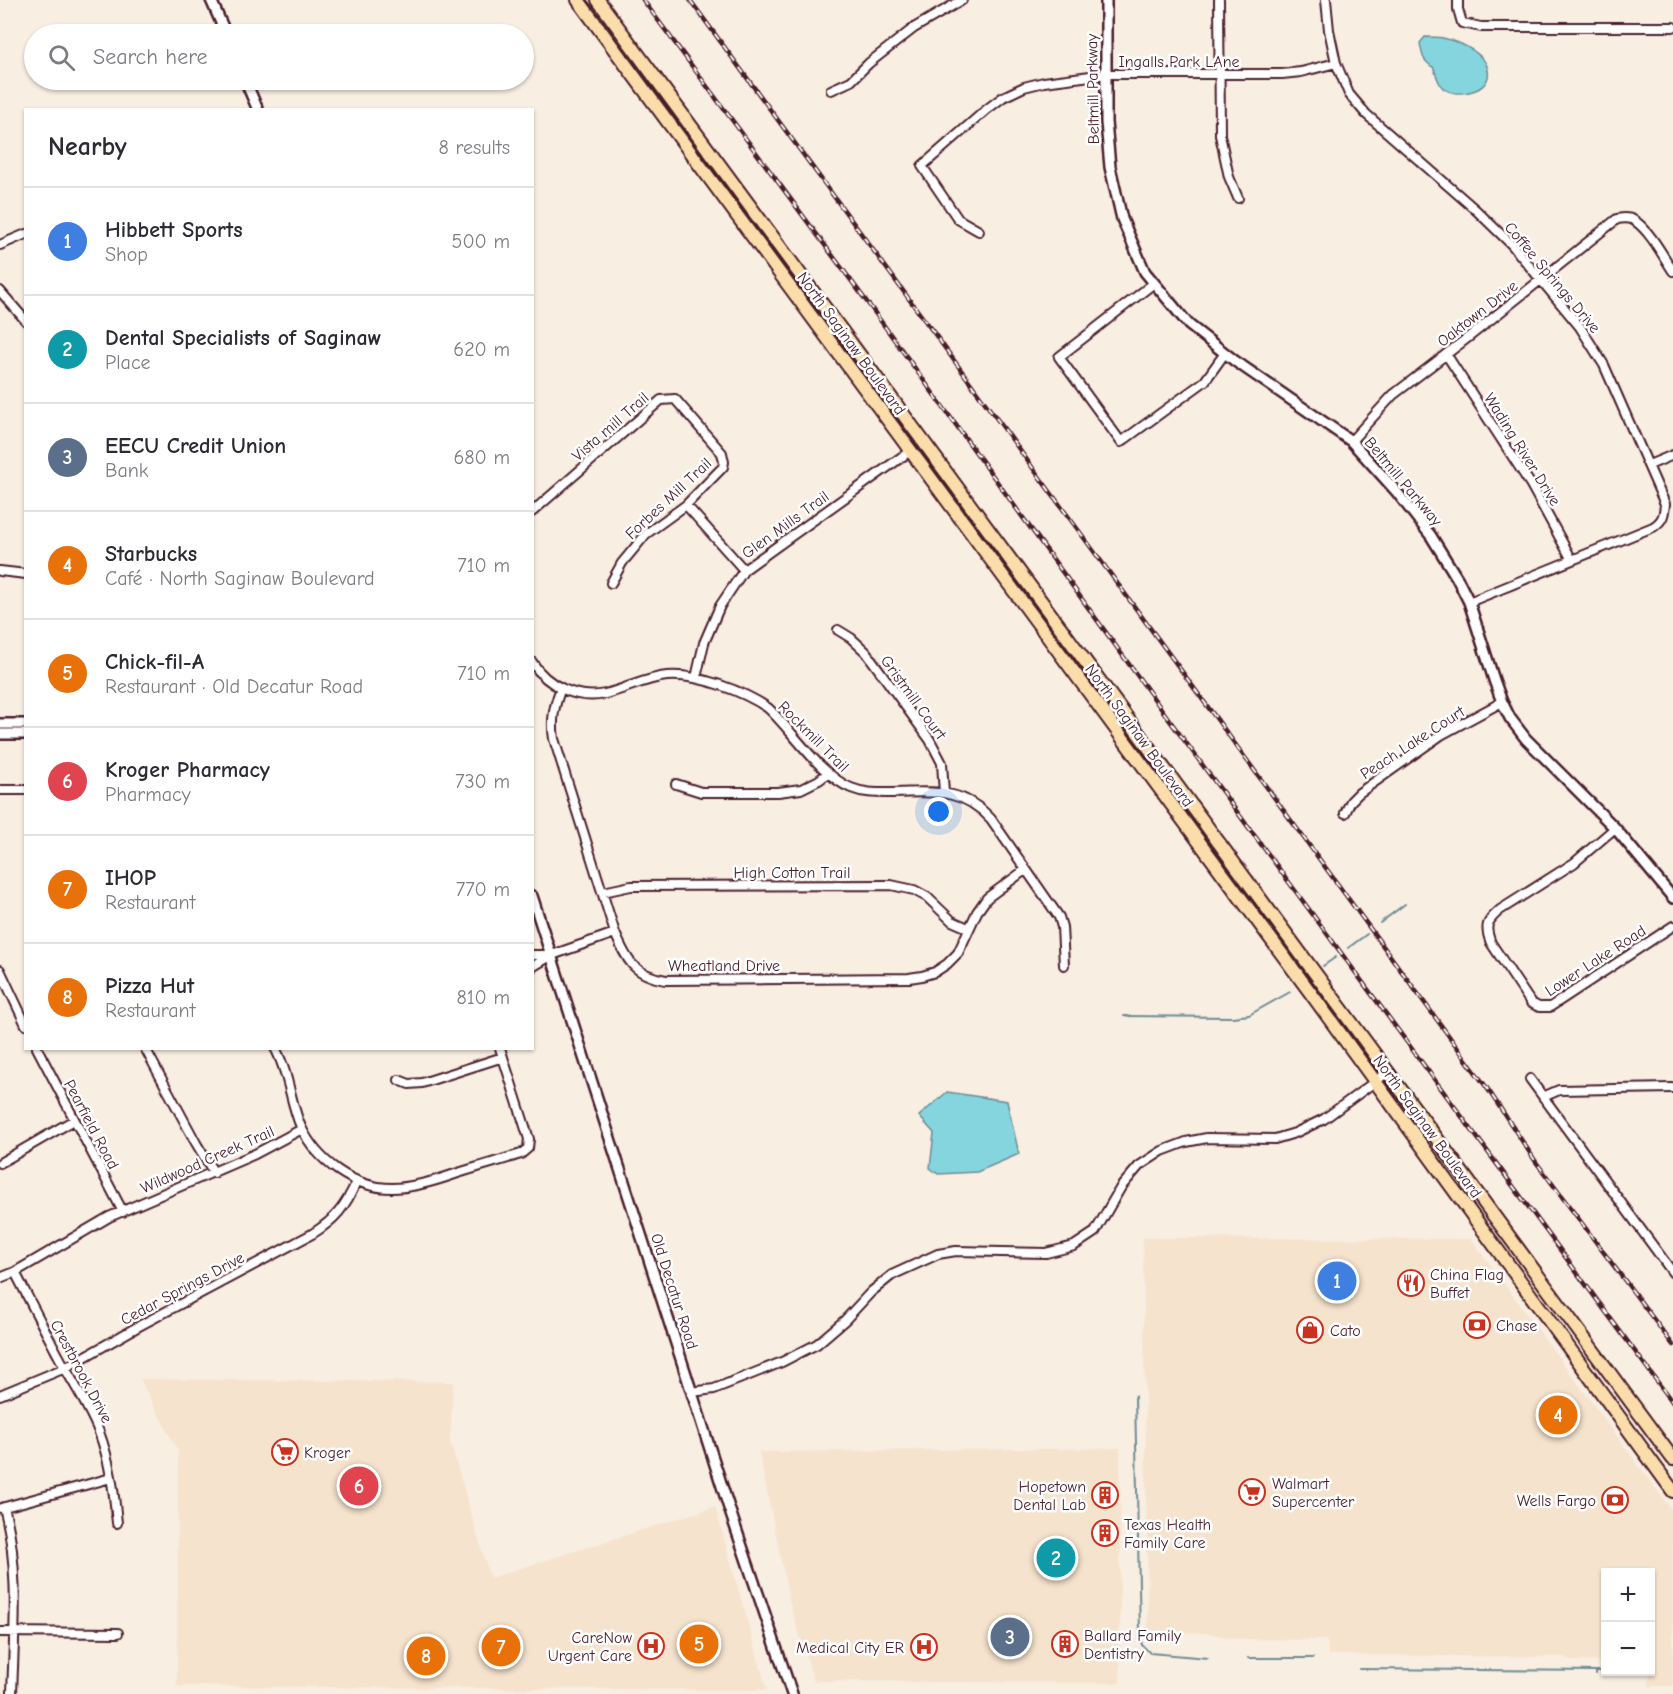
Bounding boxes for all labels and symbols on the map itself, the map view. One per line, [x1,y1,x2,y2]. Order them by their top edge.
street label: Beltmill Parkway [1083,33,1103,144]
street label: Ingalls Park LAne [1118,53,1240,71]
street label: Coffee Springs Drive [1501,218,1604,337]
street label: North Saginaw Boulevard [793,269,909,419]
street label: Oaktown Drive [1434,277,1521,351]
street label: Vista mill Trail [569,389,653,465]
street label: Wading River Drive [1480,390,1564,509]
street label: Beltmill Parkway [1361,434,1446,530]
street label: Forbes Mill Trail [622,454,715,543]
street label: Glen Mills Trail [739,487,833,562]
street label: Gristmill Court [877,652,950,743]
street label: North Saginaw Boulevard [1081,661,1197,811]
street label: Rockmill Trail [774,698,852,776]
street label: Peach Lake Court [1357,702,1468,783]
your location [924,797,953,826]
street label: High Cotton Trail [734,864,850,882]
street label: Lower Lake Road [1542,922,1649,1000]
street label: Wheatland Drive [668,957,780,975]
street label: North Saginaw Boulevard [1369,1052,1485,1202]
street label: Pearfield Road [60,1077,122,1172]
street label: Wildwood Creek Trail [138,1122,277,1197]
street label: Old Decatur Road [647,1231,701,1351]
street label: Cedar Springs Drive [118,1249,247,1329]
pin: 1 [1318,1258,1356,1304]
place label: China Flag Buffet [1430,1266,1504,1302]
restaurant icon: China Flag Buffet [1396,1268,1426,1298]
bank icon: Chase [1462,1310,1492,1340]
shop icon: Cato [1295,1315,1325,1345]
street label: Crestbrook Drive [46,1317,116,1426]
place label: Chase [1496,1317,1537,1335]
place label: Cato [1330,1322,1361,1340]
pin: 4 [1538,1392,1578,1438]
supermarket icon: Kroger [270,1437,300,1467]
place label: Kroger [304,1444,351,1462]
pin: 6 [340,1464,378,1508]
place label: Walmart Supercenter [1272,1475,1355,1511]
supermarket icon: Walmart Supercenter [1237,1477,1267,1507]
place label: Hopetown Dental Lab [1013,1478,1086,1514]
building icon: Hopetown Dental Lab [1090,1480,1120,1510]
bank icon: Wells Fargo [1600,1485,1630,1515]
place label: Wells Fargo [1517,1492,1596,1510]
place label: Texas Health Family Care [1124,1516,1211,1552]
building icon: Texas Health Family Care [1090,1518,1120,1548]
pin: 2 [1036,1536,1076,1580]
pin: 3 [990,1614,1030,1660]
pin: 5 [680,1622,718,1666]
pin: 7 [482,1624,520,1670]
place label: Ballard Family Dentistry [1084,1627,1182,1663]
place label: CareNow Urgent Care [548,1629,632,1665]
building icon: Ballard Family Dentistry [1050,1629,1080,1659]
hospital icon: CareNow Urgent Care [636,1631,666,1661]
hospital icon: Medical City ER [909,1632,939,1662]
pin: 8 [406,1634,446,1678]
place label: Medical City ER [796,1639,904,1657]

